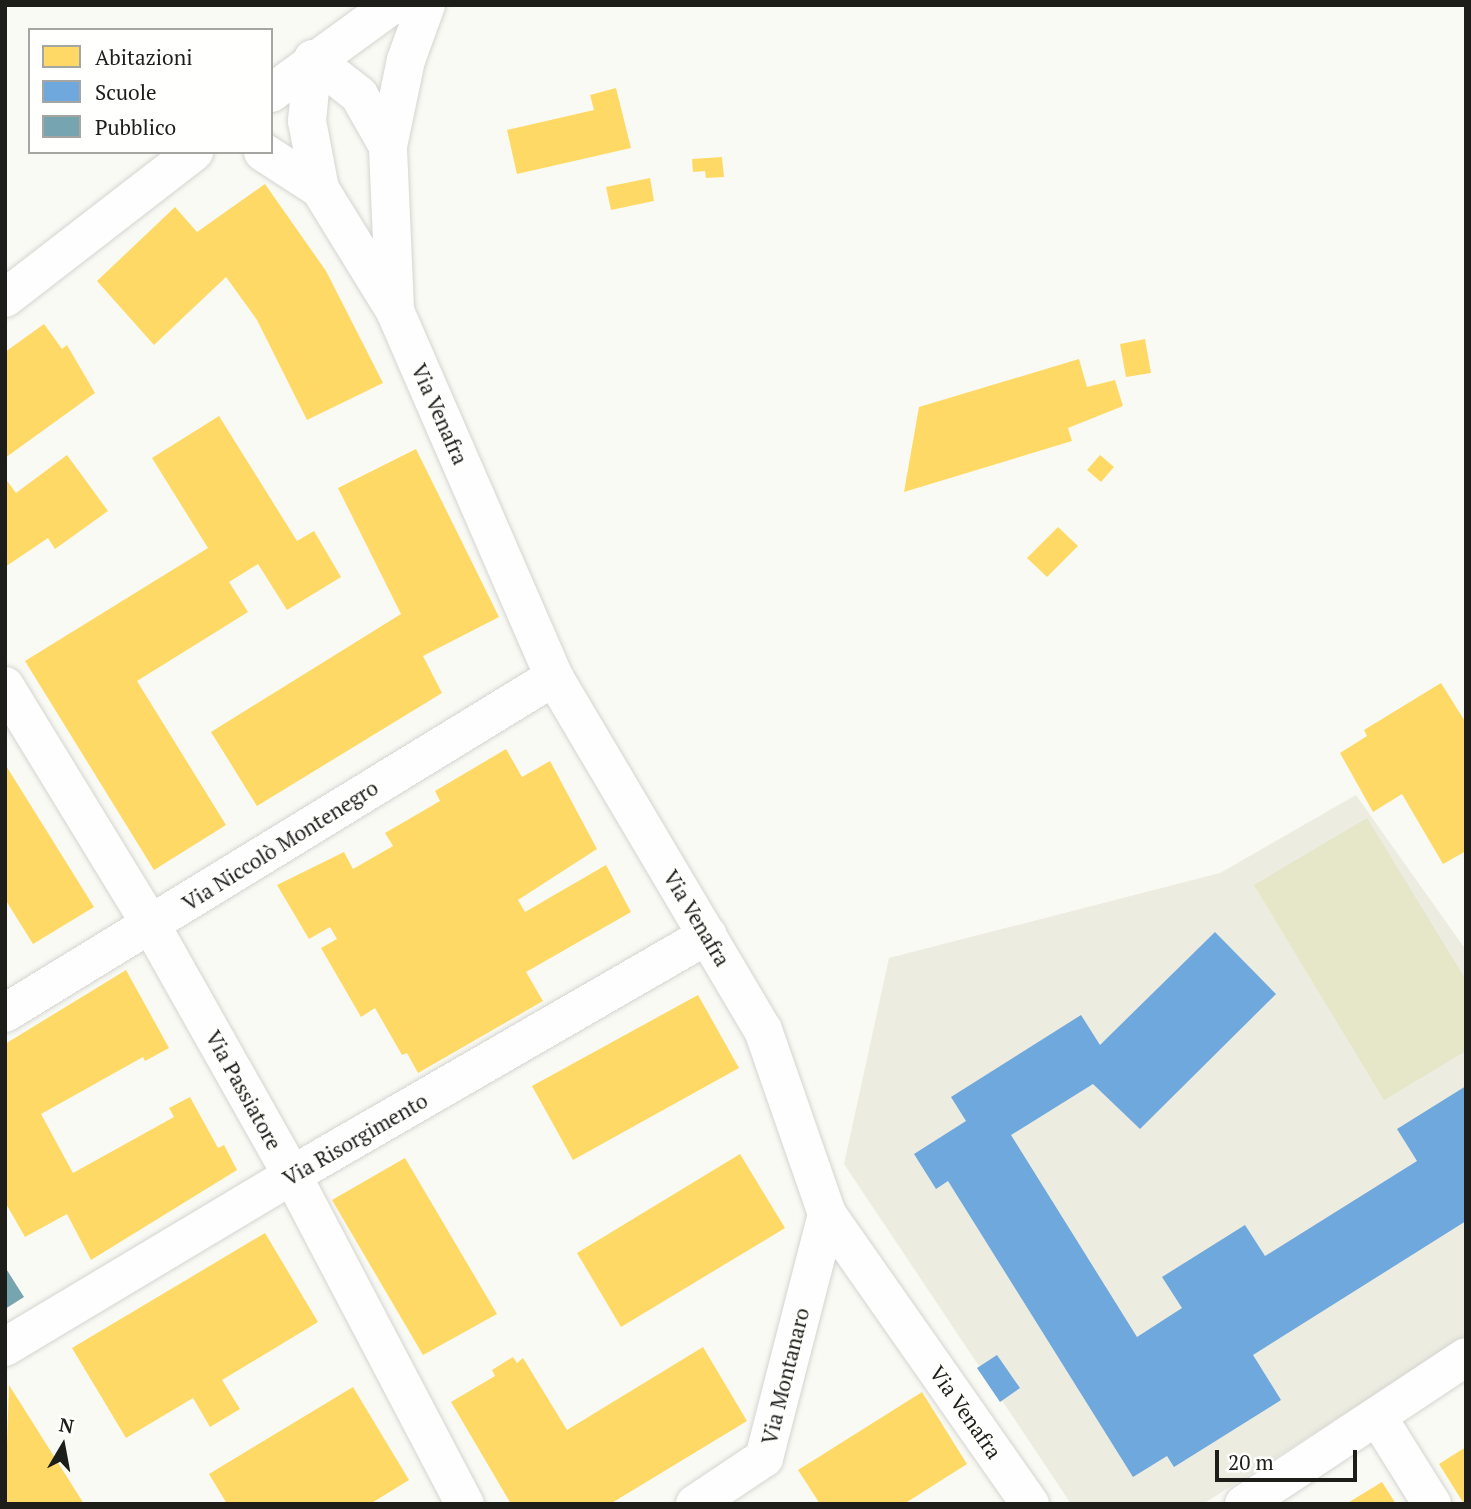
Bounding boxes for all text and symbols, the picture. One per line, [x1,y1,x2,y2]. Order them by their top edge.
legend [28,28,273,154]
text: Abitazioni [95,43,192,71]
text: Scuole [95,78,157,106]
text: Pubblico [95,113,176,141]
street label: Via Venafra [406,359,474,469]
street label: Via Niccolò Montenegro [178,774,382,916]
street label: Via Venafra [658,865,736,971]
street label: Via Passiatore [201,1026,287,1154]
street label: Via Risorgimento [278,1087,432,1191]
street label: Via Montanaro [756,1305,814,1447]
street label: Via Venafra [925,1360,1007,1464]
north arrow [28,1411,98,1481]
text: N [57,1411,76,1438]
scale bar [1219,1436,1361,1480]
text: 20 m [1228,1448,1274,1476]

